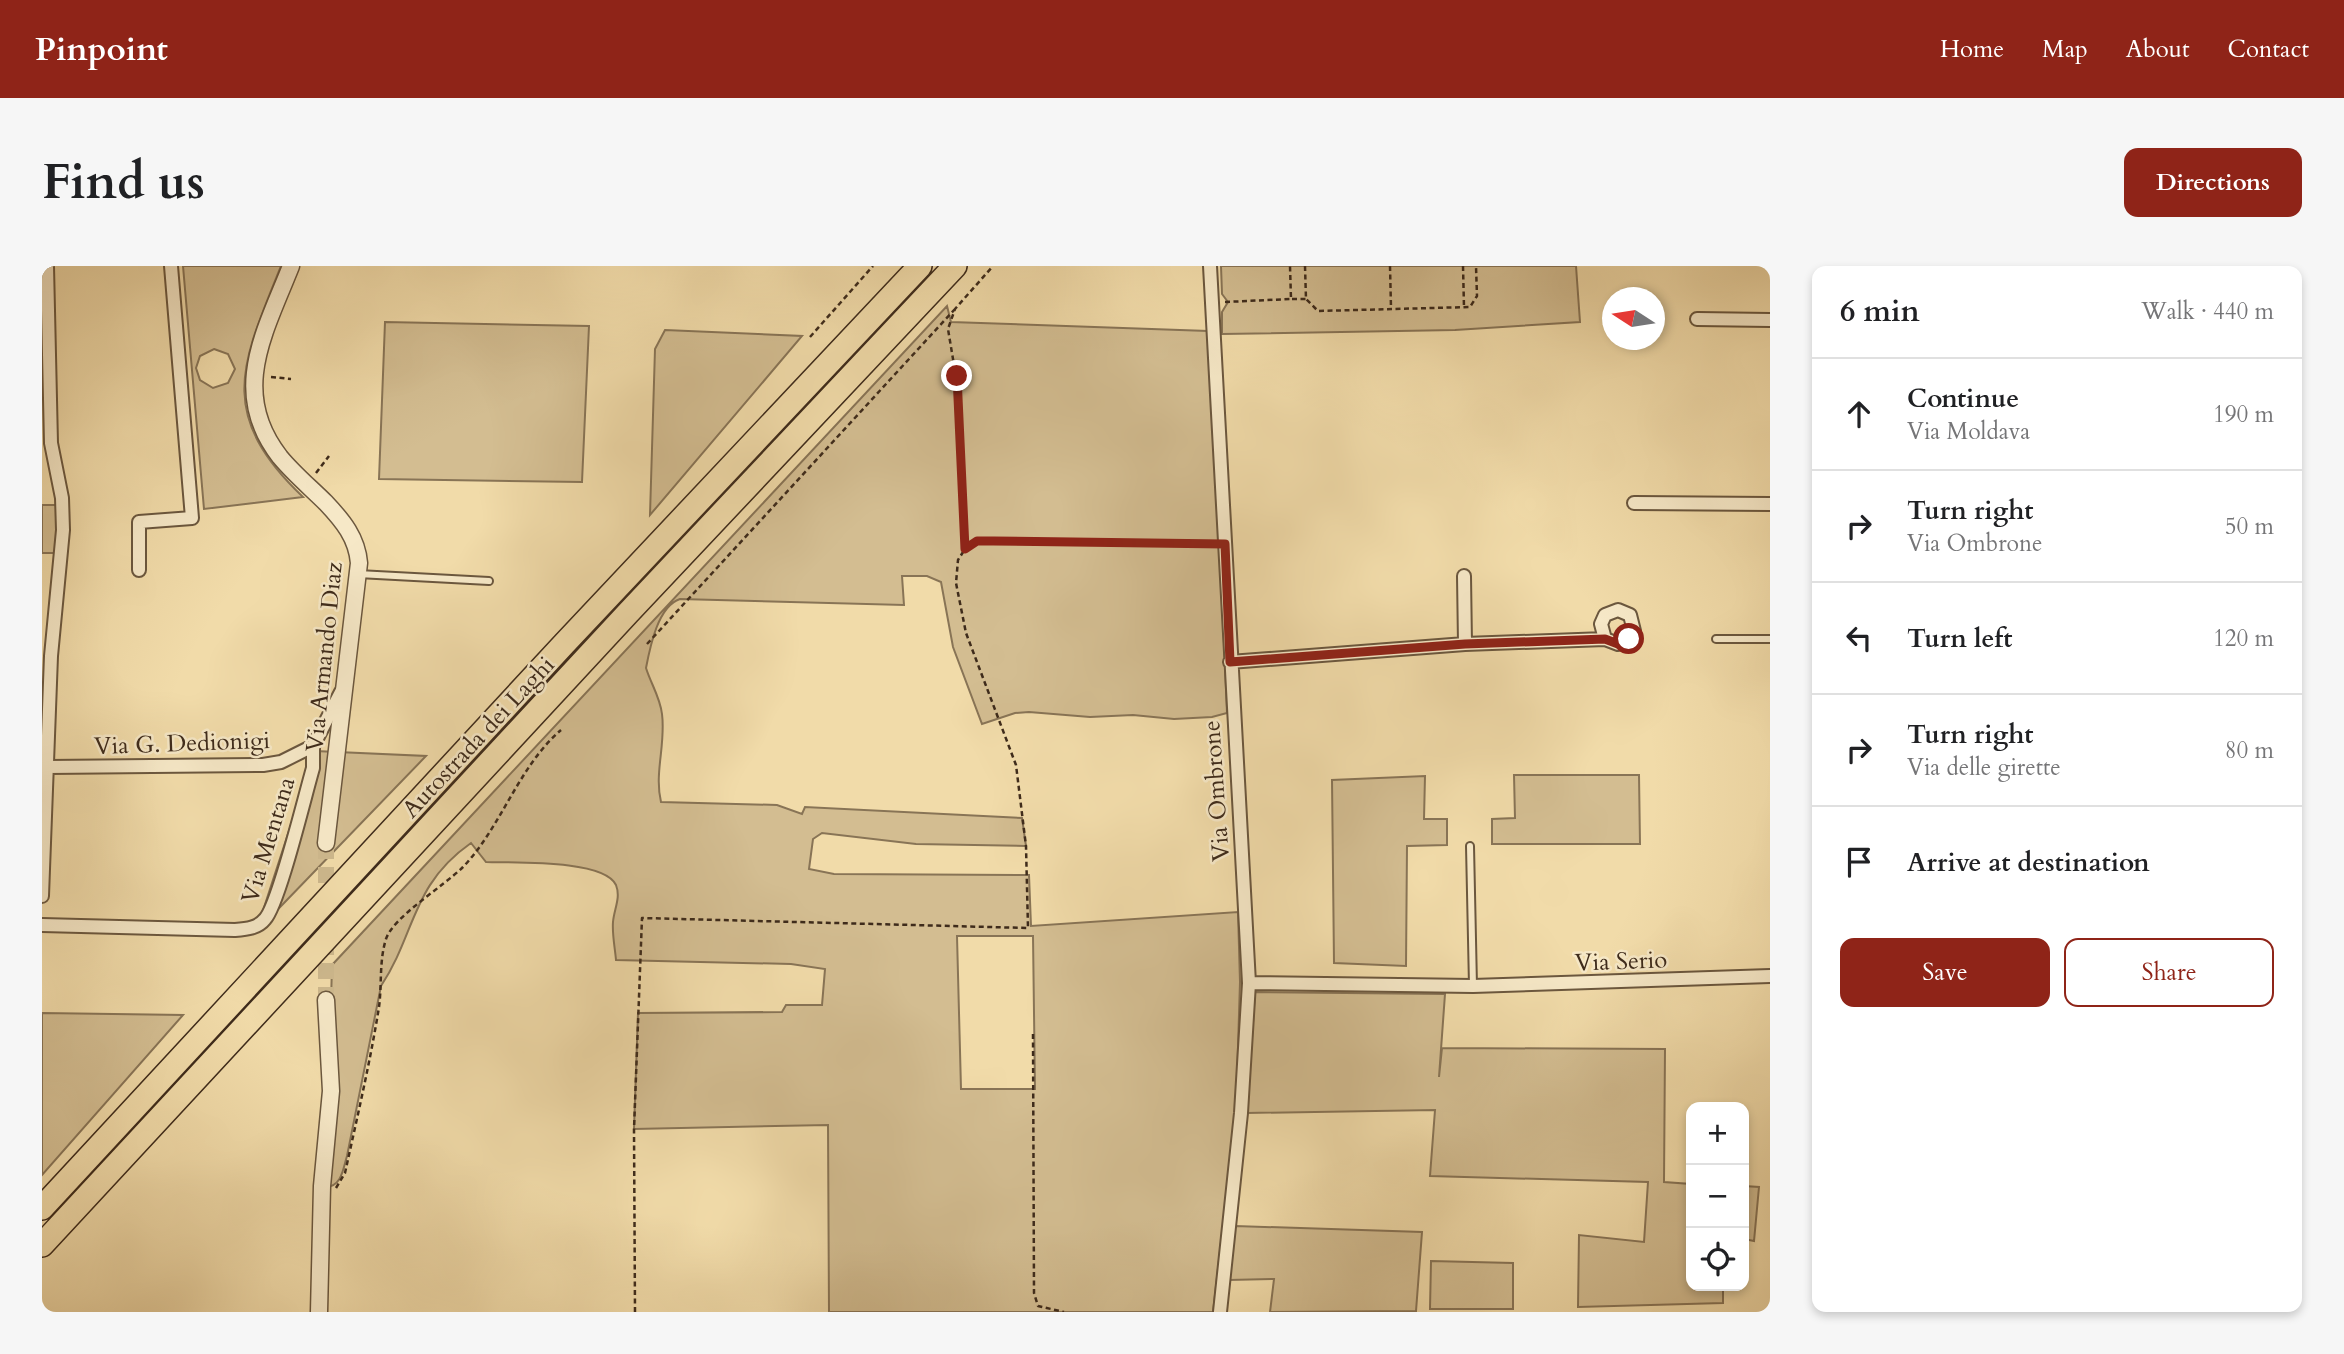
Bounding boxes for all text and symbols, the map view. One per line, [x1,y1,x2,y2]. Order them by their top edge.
text: Pinpoint [35,27,168,72]
text: Home [1940,33,2004,66]
text: Map [2042,33,2088,66]
text: About [2126,33,2190,66]
text: Contact [2228,33,2309,66]
button: Directions [2124,148,2302,217]
text: Find us [42,149,205,216]
north arrow [1602,287,1665,350]
text: 6 min [1840,291,1920,332]
text: Walk · 440 m [2141,296,2274,327]
route end [941,360,972,391]
text: Continue [1907,381,2019,416]
icon: ahead [1840,395,1878,433]
text: 190 m [2213,399,2274,430]
text: Via Moldava [1907,416,2030,447]
text: Turn right [1907,493,2034,528]
icon: right [1840,507,1878,545]
text: 50 m [2225,511,2274,542]
text: Via Ombrone [1907,528,2043,559]
street label: Via Armando Diaz [298,560,351,754]
icon: left [1840,619,1878,657]
text: Turn left [1907,621,2012,656]
route start [1613,623,1644,654]
text: 120 m [2213,623,2274,654]
street label: Autostrada dei Laghi [395,649,562,825]
text: Turn right [1907,717,2034,752]
street label: Via Ombrone [1195,719,1238,863]
street label: Via G. Dedionigi [93,724,271,763]
icon: right [1840,731,1878,769]
text: 80 m [2225,735,2274,766]
text: Via delle girette [1907,752,2061,783]
street label: Via Mentana [234,772,303,907]
icon: arrive [1840,843,1878,881]
text: Arrive at destination [1907,845,2150,880]
button: Save [1840,938,2050,1007]
button: Share [2064,938,2274,1007]
street label: Via Serio [1574,943,1668,980]
map controls [1686,1102,1749,1291]
button: + [1686,1102,1749,1165]
button: − [1686,1165,1749,1228]
button: locate [1686,1228,1749,1291]

